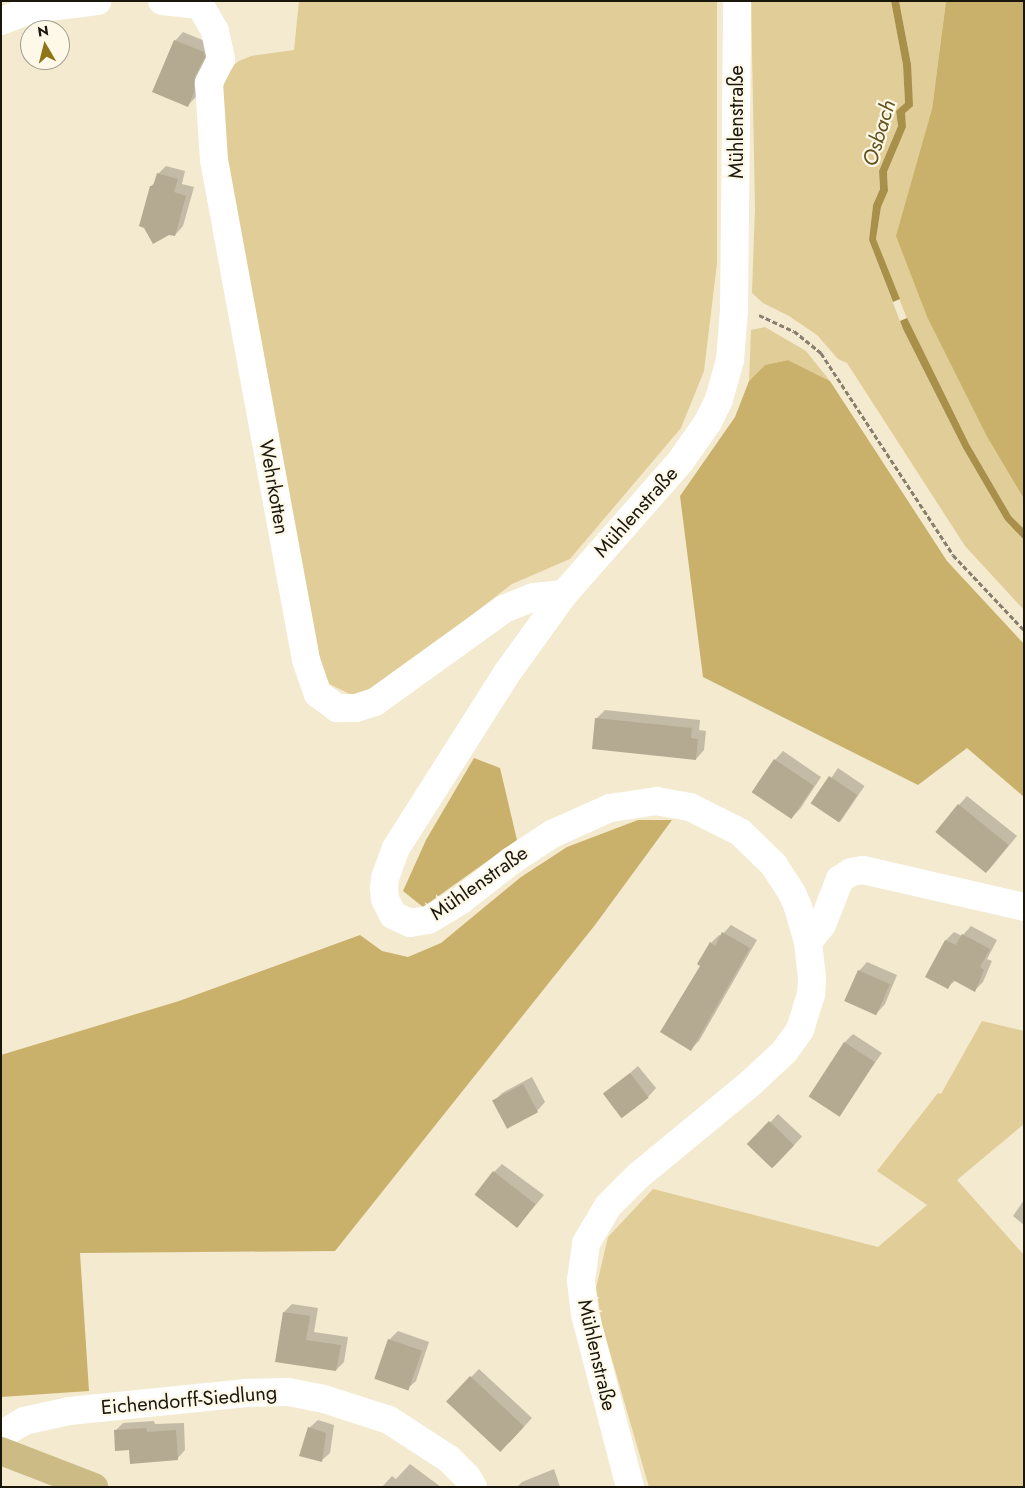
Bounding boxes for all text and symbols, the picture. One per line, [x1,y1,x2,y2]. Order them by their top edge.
north arrow [20,20,70,70]
text: N [36,20,50,42]
street label: Mühlenstraße [724,65,748,179]
water label: Osbach [857,97,901,169]
street label: Wehrkotten [254,438,294,536]
street label: Mühlenstraße [589,462,683,562]
street label: Mühlenstraße [426,841,532,925]
street label: Mühlenstraße [573,1297,621,1413]
street label: Eichendorff-Siedlung [100,1380,278,1420]

